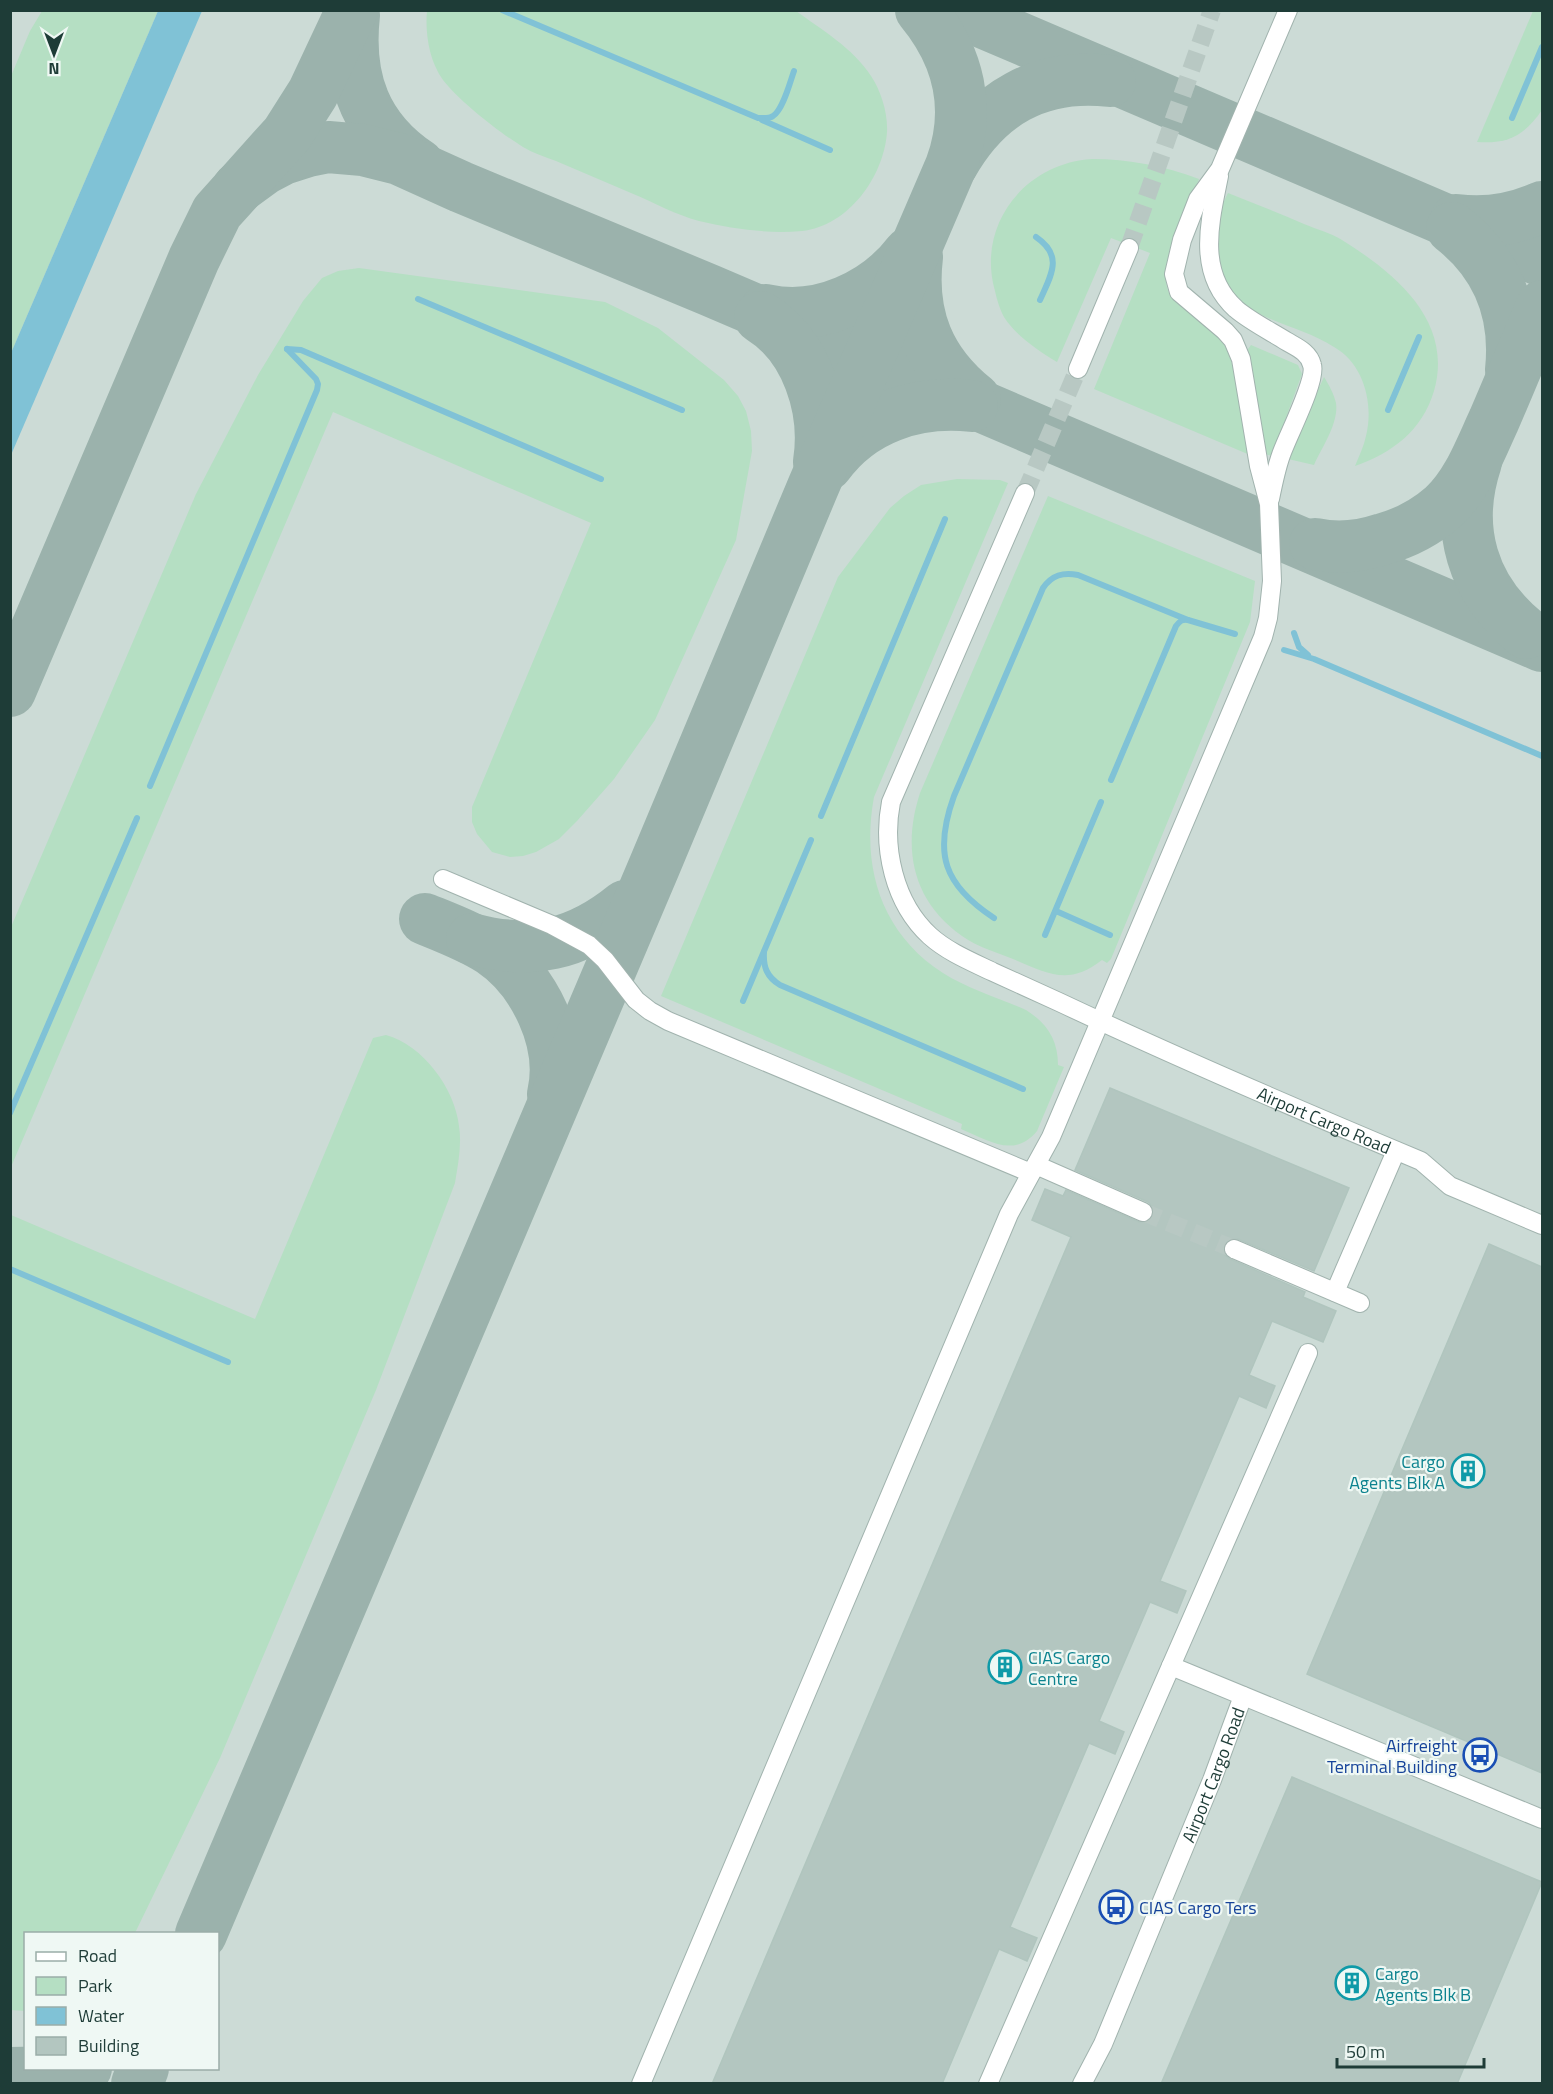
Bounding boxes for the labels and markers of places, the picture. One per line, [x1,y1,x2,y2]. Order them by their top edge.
place label: Cargo Agents Blk A [1349,1448,1445,1496]
building icon: Cargo Agents Blk A [1450,1453,1486,1489]
place label: CIAS Cargo Centre [1028,1644,1110,1692]
building icon: CIAS Cargo Centre [987,1649,1023,1685]
place label: Airfreight Terminal Building [1327,1732,1458,1780]
bus stop icon: Airfreight Terminal Building [1462,1737,1498,1773]
bus stop icon: CIAS Cargo Ters [1098,1889,1134,1925]
place label: CIAS Cargo Ters [1139,1894,1257,1921]
place label: Cargo Agents Blk B [1375,1960,1471,2008]
building icon: Cargo Agents Blk B [1334,1965,1370,2001]

